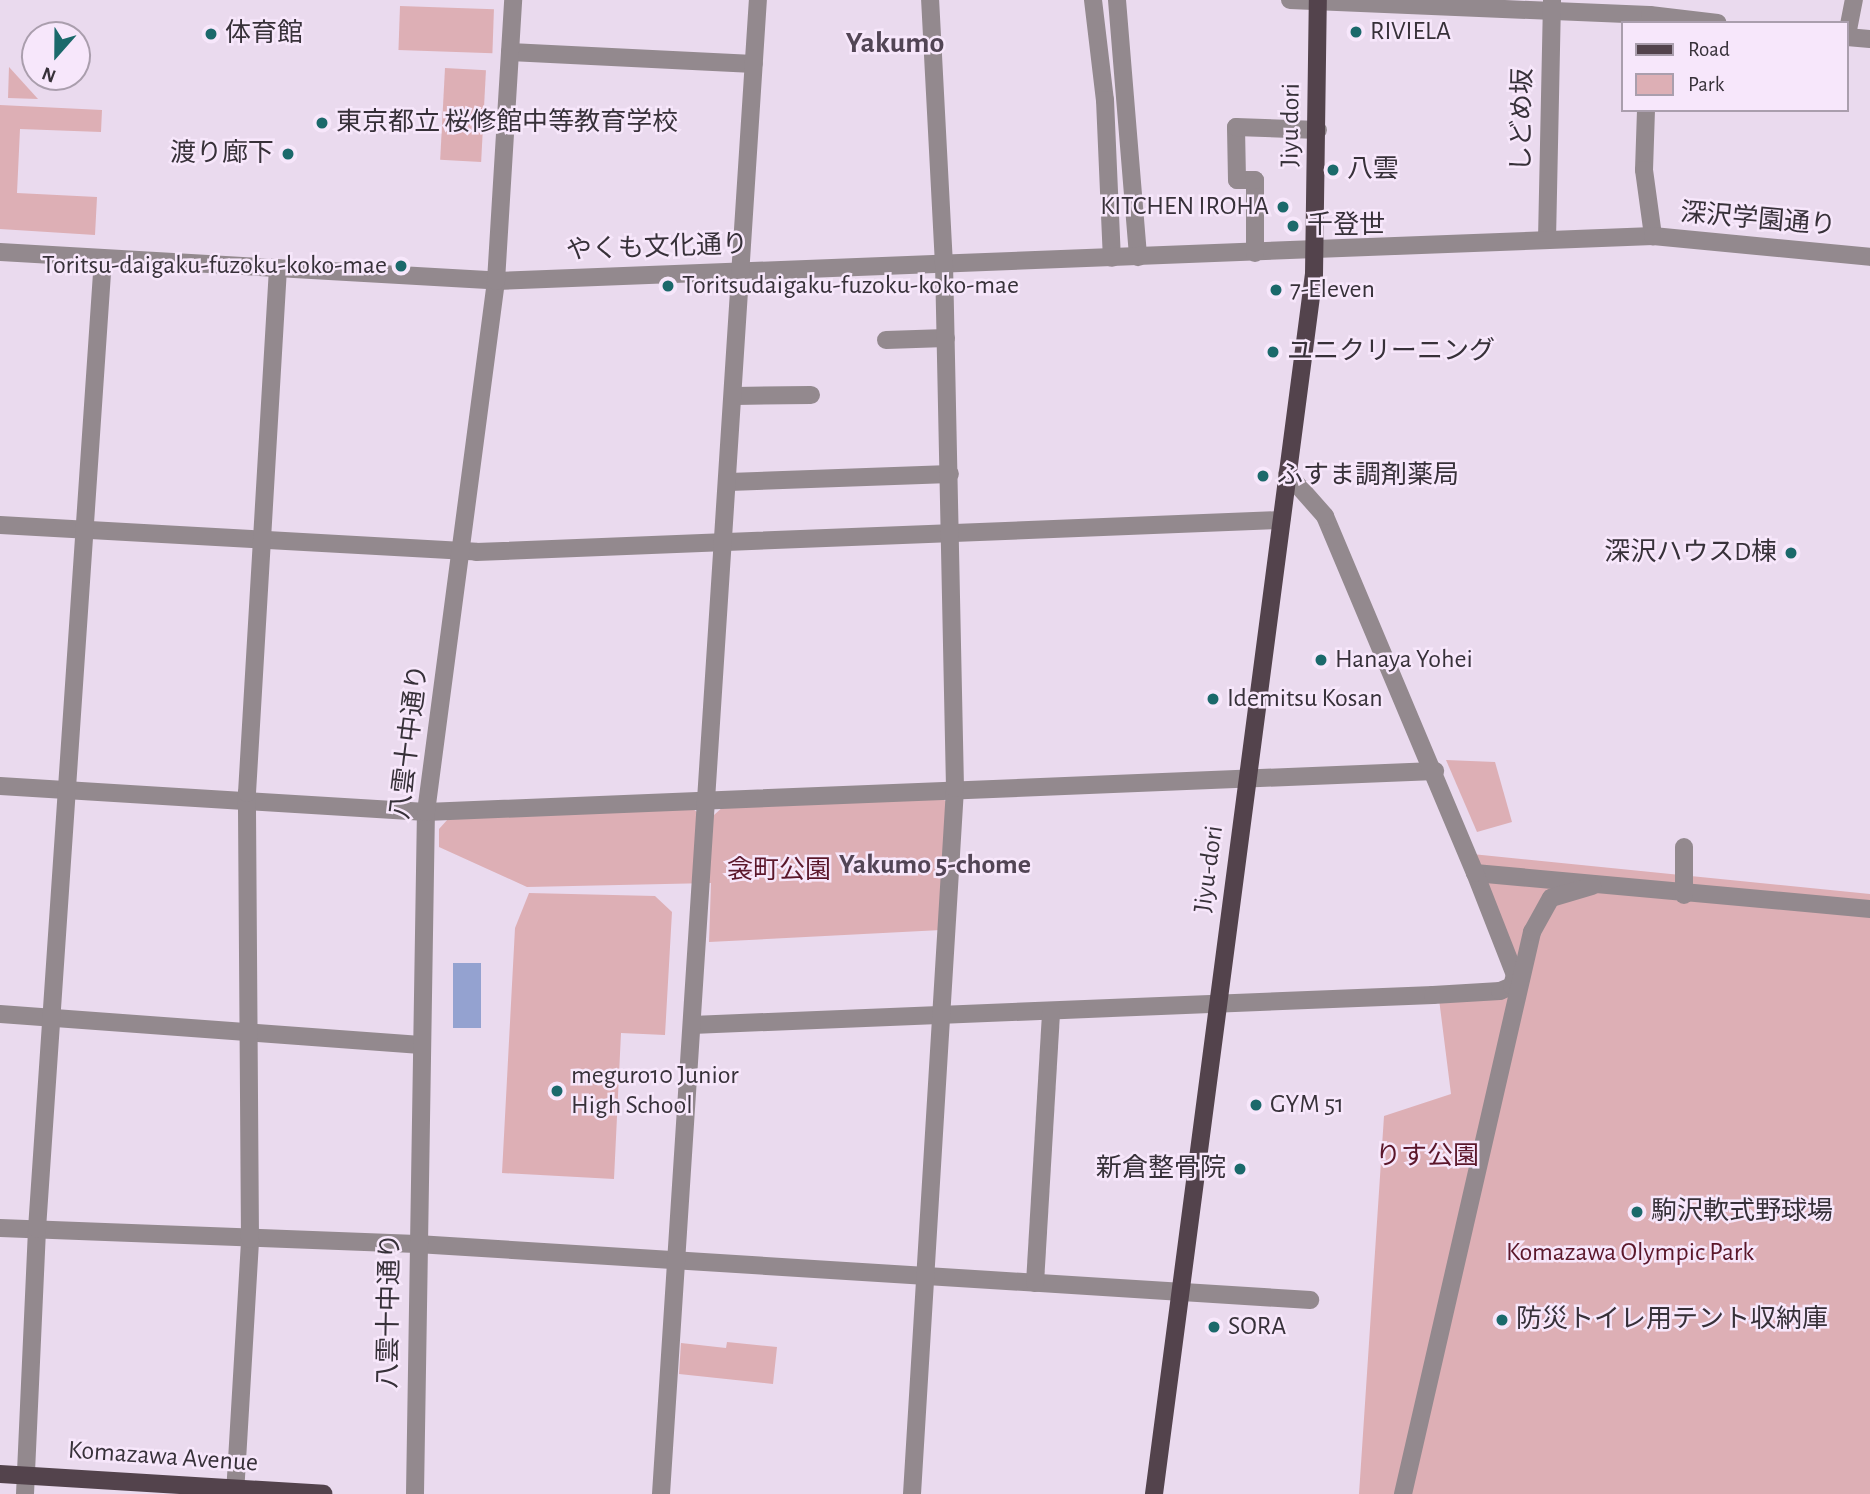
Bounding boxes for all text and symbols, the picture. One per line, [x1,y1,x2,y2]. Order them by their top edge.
place label: RIVIELA [1370,16,1451,48]
place label: 体育館 [225,18,303,50]
north arrow [21,21,91,91]
legend [1622,21,1849,112]
marker: RIVIELA [1348,24,1364,40]
district label: Yakumo [846,25,944,61]
marker: 体育館 [203,26,219,42]
text: Road [1688,39,1730,60]
text: N [39,63,59,85]
street label: しどめ坂 [1506,68,1540,172]
text: Park [1688,74,1724,95]
street label: Jiyu dori [1275,83,1307,167]
place label: 東京都立 桜修館中等教育学校 [336,107,678,139]
marker: 東京都立 桜修館中等教育学校 [314,115,330,131]
place label: 渡り廊下 [170,138,274,170]
marker: 渡り廊下 [280,146,296,162]
place label: 八雲 [1347,154,1399,186]
marker: 八雲 [1325,162,1341,178]
place label: KITCHEN IROHA [1100,191,1269,223]
street label: 深沢学園通り [1679,198,1837,242]
marker: KITCHEN IROHA [1275,199,1291,215]
place label: 千登世 [1307,210,1385,242]
marker: 千登世 [1285,218,1301,234]
street label: やくも文化通り [566,229,748,267]
place label: Toritsu-daigaku-fuzoku-koko-mae [42,250,387,282]
marker: Toritsu-daigaku-fuzoku-koko-mae [393,258,409,274]
place label: Toritsudaigaku-fuzoku-koko-mae [682,270,1019,302]
place label: 7-Eleven [1290,274,1375,306]
marker: Toritsudaigaku-fuzoku-koko-mae [660,278,676,294]
marker: 7-Eleven [1268,282,1284,298]
place label: ユニクリーニング [1287,336,1495,368]
marker: ユニクリーニング [1265,344,1281,360]
place label: ふすま調剤薬局 [1277,460,1459,492]
marker: ふすま調剤薬局 [1255,468,1271,484]
place label: 深沢ハウスD棟 [1604,537,1777,569]
marker: 深沢ハウスD棟 [1783,545,1799,561]
place label: Hanaya Yohei [1335,644,1473,676]
marker: Hanaya Yohei [1313,652,1329,668]
street label: 八雲十中通り [385,663,435,821]
place label: Idemitsu Kosan [1227,683,1383,715]
marker: Idemitsu Kosan [1205,691,1221,707]
street label: Jiyu-dori [1187,824,1231,914]
district label: Yakumo 5-chome [839,848,1031,882]
park label: 衾町公園 [727,855,831,887]
place label: meguro10 Junior High School [571,1060,739,1122]
marker: meguro10 Junior High School [549,1083,565,1099]
place label: GYM 51 [1270,1089,1344,1121]
marker: GYM 51 [1248,1097,1264,1113]
park label: りす公園 [1375,1141,1479,1173]
place label: 新倉整骨院 [1096,1153,1226,1185]
marker: 新倉整骨院 [1232,1161,1248,1177]
place label: 駒沢軟式野球場 [1651,1196,1833,1228]
marker: 駒沢軟式野球場 [1629,1204,1645,1220]
street label: 八雲十中通り [373,1233,407,1389]
park label: Komazawa Olympic Park [1506,1237,1754,1269]
place label: 防災トイレ用テント収納庫 [1516,1304,1828,1336]
place label: SORA [1228,1311,1286,1343]
marker: 防災トイレ用テント収納庫 [1494,1312,1510,1328]
marker: SORA [1206,1319,1222,1335]
street label: Komazawa Avenue [67,1435,259,1479]

